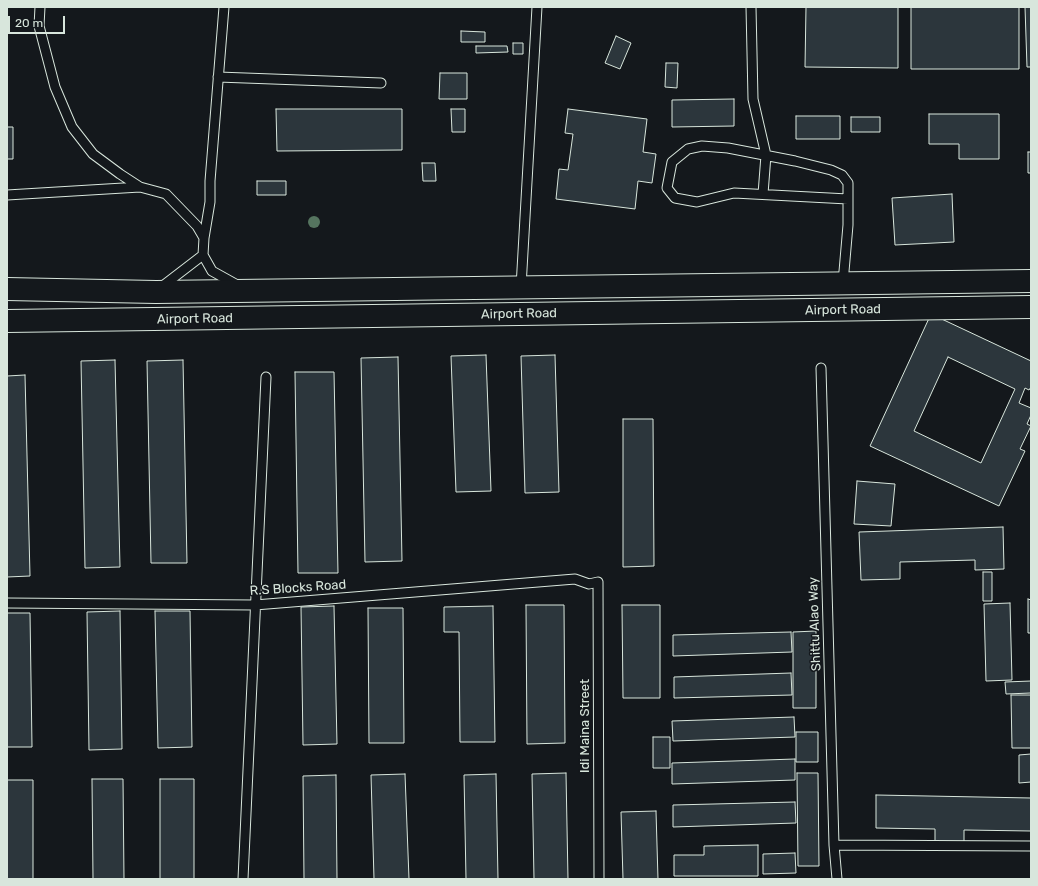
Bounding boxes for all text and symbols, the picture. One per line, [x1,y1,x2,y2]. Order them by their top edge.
scale bar [10,8,67,34]
text: 20 m [15,16,43,30]
street label: Airport Road [805,302,881,318]
street label: Airport Road [481,306,557,322]
street label: Airport Road [157,311,233,327]
street label: R.S Blocks Road [249,577,347,599]
street label: Shittu Alao Way [806,577,824,671]
street label: Idi Maina Street [577,679,593,773]

